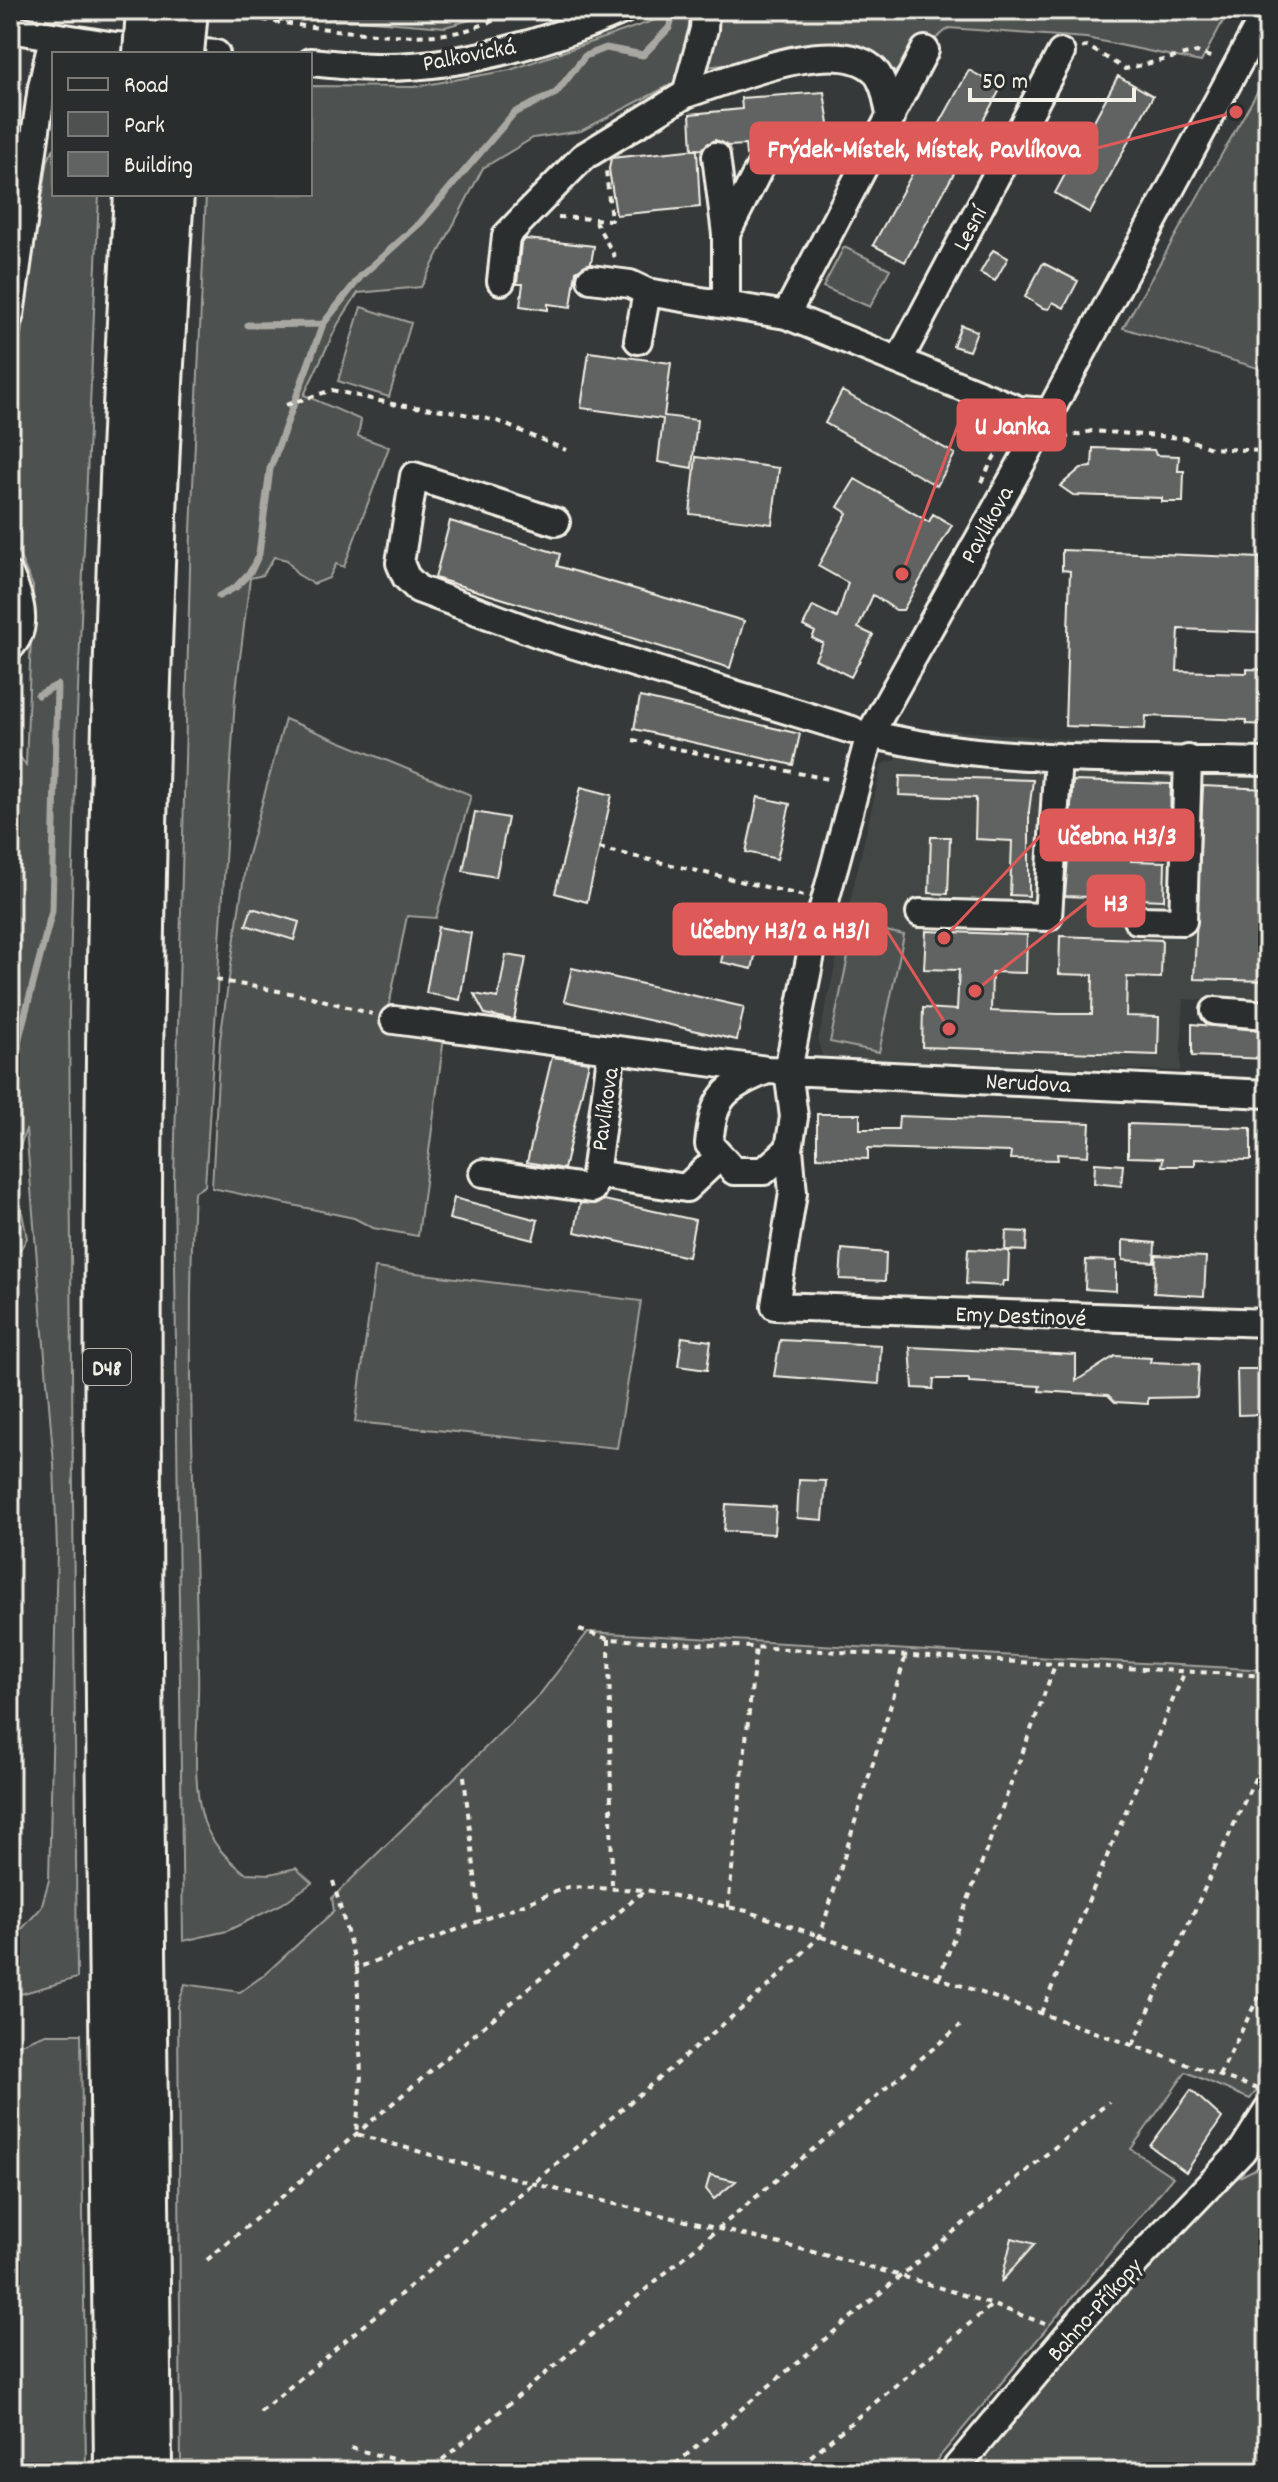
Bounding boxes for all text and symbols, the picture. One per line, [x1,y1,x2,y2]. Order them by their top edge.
street label: Palkovická [420,31,519,83]
legend [52,52,312,196]
scale bar [970,52,1134,102]
text: 50 m [982,66,1028,100]
text: Road [124,70,169,104]
text: Park [124,110,165,144]
callout: Frýdek-Místek, Místek, Pavlíkova [751,123,1097,173]
text: Frýdek-Místek, Místek, Pavlíkova [767,133,1081,170]
text: Building [124,150,193,184]
street label: Lesní [946,200,998,258]
callout: U Janka [958,400,1065,450]
text: U Janka [974,410,1050,447]
street label: Pavlíkova [953,480,1024,570]
callout: Učebna H3/3 [1041,810,1193,860]
text: Učebna H3/3 [1057,820,1177,857]
callout: H3 [1088,876,1144,926]
text: H3 [1104,887,1128,924]
callout: Učebny H3/2 a H3/1 [674,904,886,954]
text: Učebny H3/2 a H3/1 [690,914,870,951]
street label: Pavlíkova [584,1065,630,1153]
street label: Nerudova [985,1066,1072,1104]
street label: Emy Destinové [955,1299,1087,1337]
road number: D48 [83,1349,131,1385]
street label: Bahno-Příkopy [1040,2251,1153,2370]

